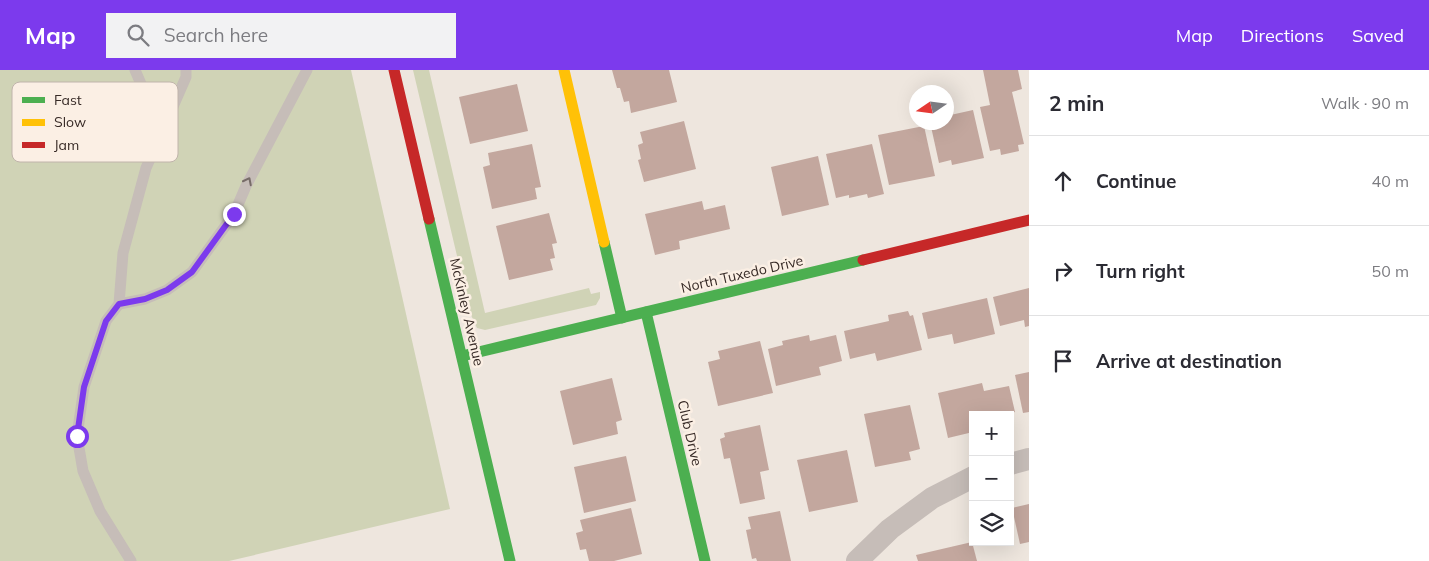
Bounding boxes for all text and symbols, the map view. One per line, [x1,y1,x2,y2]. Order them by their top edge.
search box [106,13,456,58]
text: Map [25,20,76,50]
icon: search [124,21,152,49]
text: Search here [164,23,268,47]
text: Map [1176,24,1213,47]
text: Directions [1241,24,1324,47]
text: Saved [1352,24,1404,47]
legend [12,82,178,162]
north arrow [909,85,954,130]
text: 2 min [1049,90,1104,116]
text: Fast [54,91,82,109]
text: Walk · 90 m [1321,93,1409,113]
text: Slow [54,113,86,131]
text: Jam [54,136,79,154]
icon: ahead [1049,167,1077,195]
text: Continue [1096,169,1176,193]
text: 40 m [1372,171,1409,191]
one-way arrow [242,178,252,187]
route end [223,203,246,226]
street label: North Tuxedo Drive [679,251,805,297]
street label: McKinley Avenue [446,256,488,368]
icon: right [1049,257,1077,285]
text: Turn right [1096,259,1185,283]
text: 50 m [1372,261,1409,281]
icon: arrive [1049,347,1077,375]
text: Arrive at destination [1096,349,1282,373]
street label: Club Drive [674,398,706,468]
map controls [969,411,1014,546]
button: + [969,411,1014,456]
route start [66,425,89,448]
button: − [969,456,1014,501]
button: layers [969,501,1014,546]

